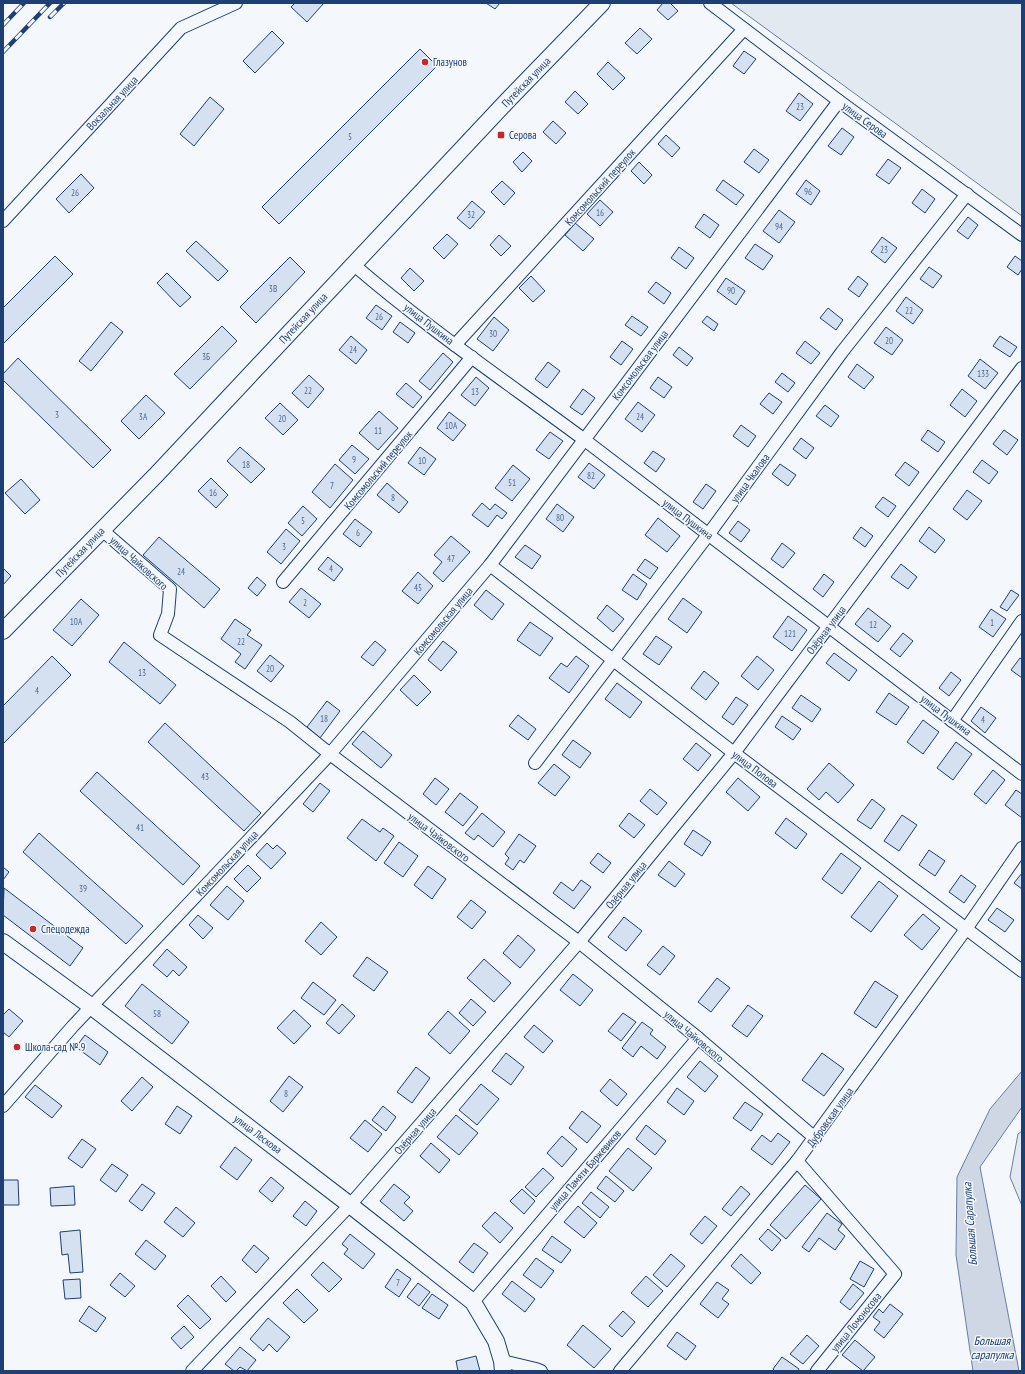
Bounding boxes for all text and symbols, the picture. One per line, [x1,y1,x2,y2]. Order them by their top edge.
street label: Путейская улица [499,54,553,110]
place label: Глазунов [433,55,467,69]
marker: Глазунов [420,57,430,67]
street label: Вокзальная улица [83,73,141,133]
street label: улица Серова [840,99,890,141]
house number: 23 [796,101,804,112]
place label: Серова [509,128,537,142]
marker: Серова [496,130,506,140]
house number: 5 [348,131,352,142]
street label: Комсомольский переулок [562,145,639,228]
house number: 96 [804,186,812,197]
house number: 26 [71,187,79,198]
house number: 16 [596,207,604,218]
house number: 32 [467,209,475,220]
house number: 94 [775,221,783,232]
house number: 23 [880,244,888,255]
house number: 3В [269,283,277,294]
house number: 90 [727,285,735,296]
street label: Путейская улица [276,290,330,346]
street label: улица Пушкина [401,300,457,348]
house number: 22 [905,305,913,316]
house number: 26 [375,311,383,322]
street label: Комсомольская улица [609,327,671,403]
house number: 30 [489,328,497,339]
house number: 20 [885,335,893,346]
house number: 24 [349,344,357,355]
house number: 3Б [202,351,210,362]
house number: 133 [977,368,989,379]
house number: 22 [304,385,312,396]
house number: 13 [471,386,479,397]
house number: 3 [55,409,59,420]
house number: 3А [139,411,148,422]
house number: 24 [636,411,644,422]
house number: 20 [278,413,286,424]
house number: 10А [445,420,458,431]
house number: 11 [374,425,382,436]
street label: Комсомольский переулок [341,427,416,512]
street label: улица Чкалова [728,451,772,505]
house number: 9 [352,454,356,465]
house number: 10 [418,455,426,466]
house number: 18 [242,459,250,470]
house number: 82 [587,470,595,481]
house number: 51 [508,477,516,488]
house number: 7 [330,480,334,491]
house number: 16 [209,487,217,498]
house number: 8 [391,492,395,503]
street label: улица Пушкина [660,495,716,543]
house number: 80 [556,512,564,523]
house number: 5 [301,515,305,526]
street label: Путейская улица [53,524,107,580]
house number: 6 [356,527,360,538]
street label: улица Чайковского [107,533,171,593]
house number: 3 [282,541,286,552]
house number: 47 [447,553,455,564]
house number: 4 [329,563,333,574]
house number: 24 [177,566,185,577]
house number: 45 [414,582,422,593]
street label: Комсомольская улица [410,584,476,658]
house number: 2 [303,597,307,608]
street label: Озёрная улица [803,603,849,657]
house number: 10А [70,616,83,627]
house number: 1 [990,617,994,628]
house number: 12 [869,619,877,630]
house number: 121 [784,628,796,639]
house number: 22 [237,636,245,647]
house number: 20 [266,663,274,674]
house number: 13 [138,667,146,678]
house number: 4 [35,685,39,696]
street label: улица Пушкина [918,691,974,739]
house number: 18 [320,713,328,724]
house number: 4 [981,714,985,725]
street label: улица Попова [729,747,781,791]
house number: 43 [201,771,209,782]
street label: улица Чайковского [405,809,473,865]
house number: 41 [136,822,144,833]
street label: Комсомольская улица [193,827,261,899]
street label: Озёрная улица [602,858,650,912]
house number: 39 [79,883,87,894]
place label: Спецодежда [41,922,90,936]
marker: Спецодежда [28,924,38,934]
street label: улица Чайковского [661,1007,727,1065]
house number: 58 [153,1008,161,1019]
place label: Школа-сад № 9 [25,1040,86,1054]
marker: Школа-сад № 9 [12,1042,22,1052]
street label: Дубровская улица [804,1084,856,1150]
house number: 8 [284,1088,288,1099]
street label: Озёрная улица [391,1105,439,1157]
street label: улица Лескова [231,1111,285,1157]
street label: улица Памяти Баржевиков [546,1126,624,1213]
water label: Большая Сарапулка [959,1181,980,1266]
house number: 7 [396,1277,400,1288]
street label: улица Ломоносова [828,1289,884,1355]
water label: Большая сарапулка [971,1333,1015,1362]

